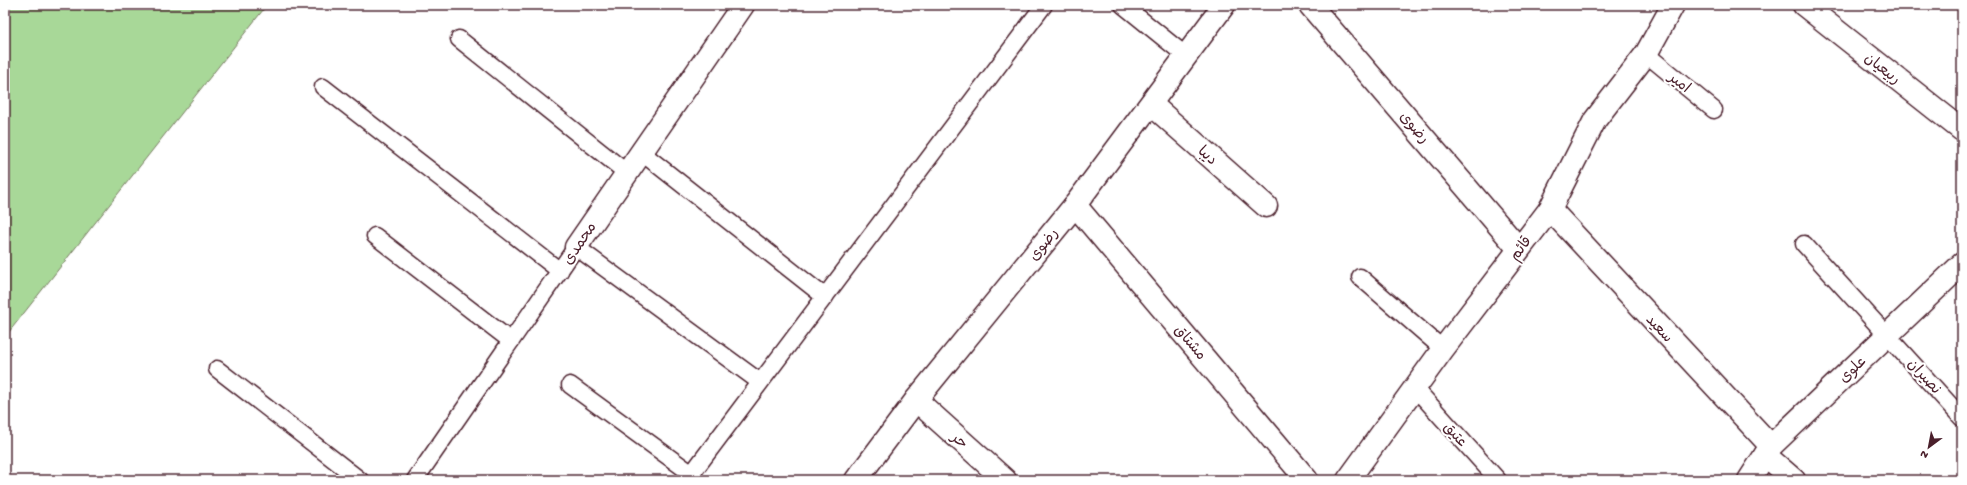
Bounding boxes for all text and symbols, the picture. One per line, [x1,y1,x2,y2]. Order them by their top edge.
street label: ربیعیان [1860,50,1904,89]
street label: امیر [1663,68,1693,98]
street label: رضوی [1395,109,1432,148]
street label: دیبا [1193,143,1220,170]
street label: محمدی [560,219,601,269]
street label: رضوی [1026,225,1063,265]
street label: قائم [1507,233,1537,266]
street label: سعید [1641,312,1676,347]
street label: مشتاق [1170,322,1209,365]
street label: علوی [1836,353,1871,388]
street label: نصیران [1903,356,1944,399]
street label: عتیق [1439,419,1470,452]
north arrow [1909,427,1949,467]
street label: حر [945,428,971,454]
text: N [1919,447,1931,461]

